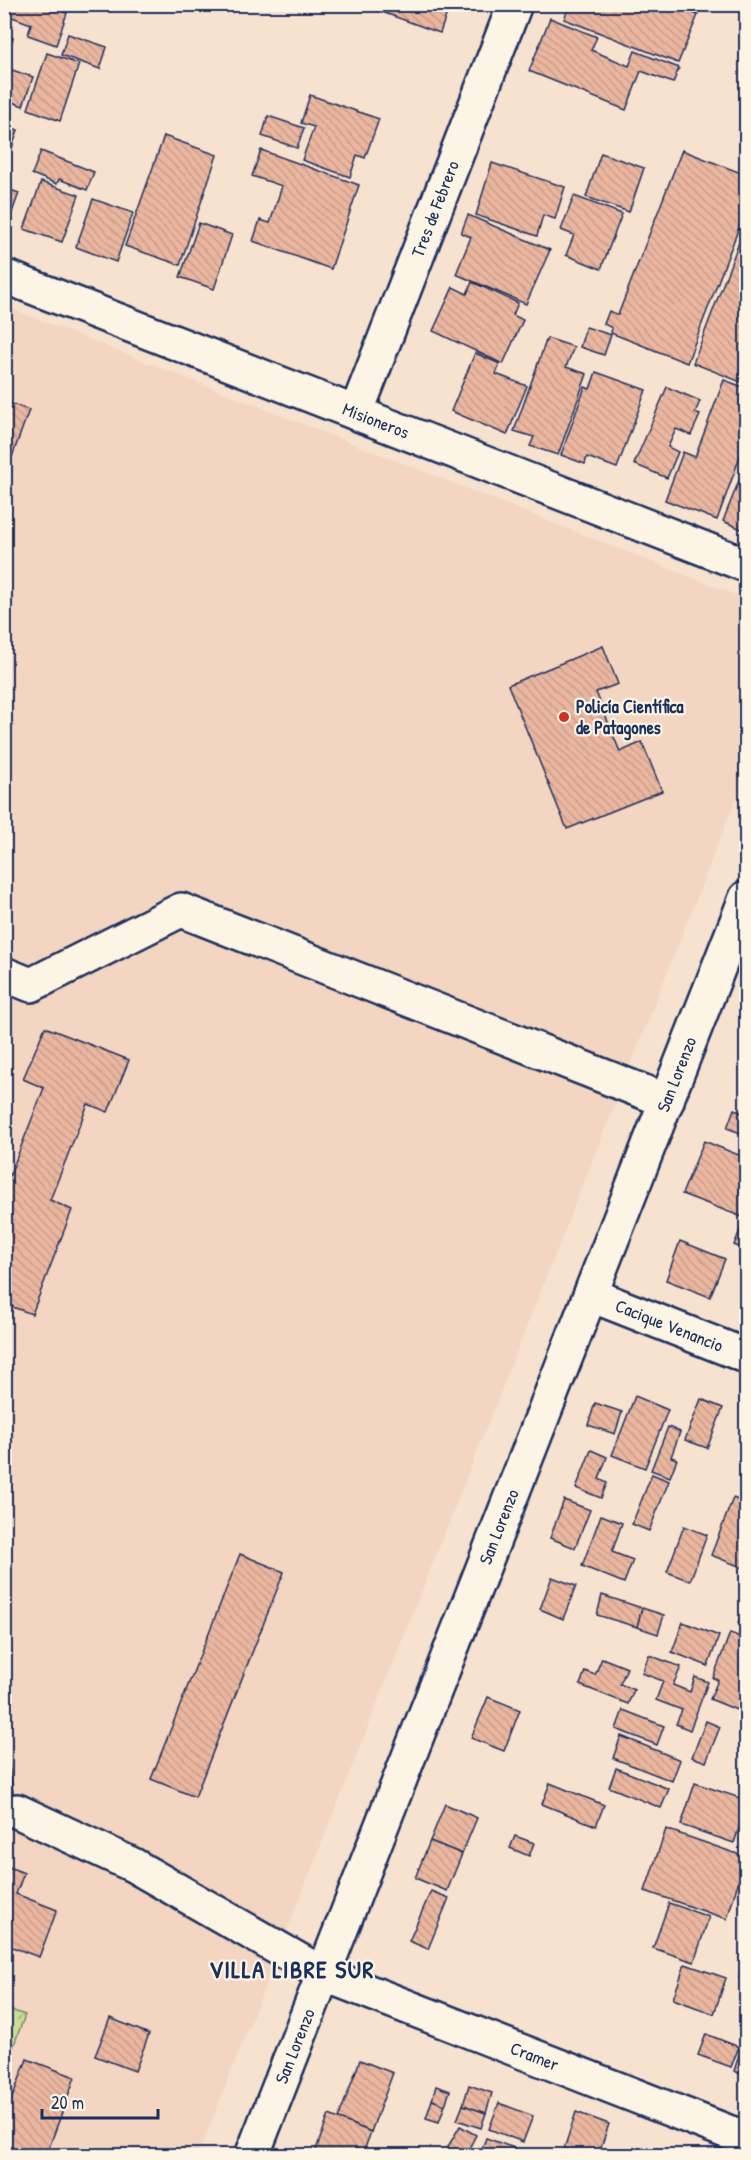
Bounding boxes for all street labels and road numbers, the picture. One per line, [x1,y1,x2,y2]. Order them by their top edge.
street label: Tres de Febrero [405,157,465,261]
street label: Misioneros [339,396,413,445]
street label: San Lorenzo [650,1033,702,1115]
street label: Cacique Venancio [612,1293,727,1358]
street label: San Lorenzo [473,1485,525,1568]
street label: San Lorenzo [269,2005,321,2087]
street label: Cramer [507,2035,563,2077]

